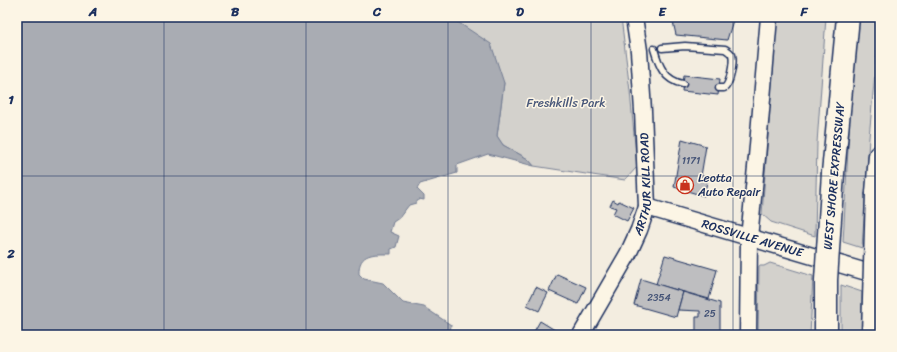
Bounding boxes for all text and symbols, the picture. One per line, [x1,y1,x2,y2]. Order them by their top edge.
text: A [88,0,97,23]
text: B [231,0,240,23]
text: C [372,0,382,23]
text: D [516,0,524,23]
text: E [658,0,667,23]
text: F [799,0,808,23]
text: 1 [8,88,14,111]
park label: Freshkills Park [526,92,606,114]
street label: WEST SHORE EXPRESSWAY [817,100,852,251]
street label: ARTHUR KILL ROAD [627,132,658,240]
house number: 1171 [682,152,700,170]
place label: Leotta Auto Repair [697,167,762,203]
shop icon: Leotta Auto Repair [675,175,695,195]
street label: ROSSVILLE AVENUE [699,213,807,264]
text: 2 [6,242,15,265]
house number: 2354 [647,289,671,307]
house number: 25 [704,305,716,323]

